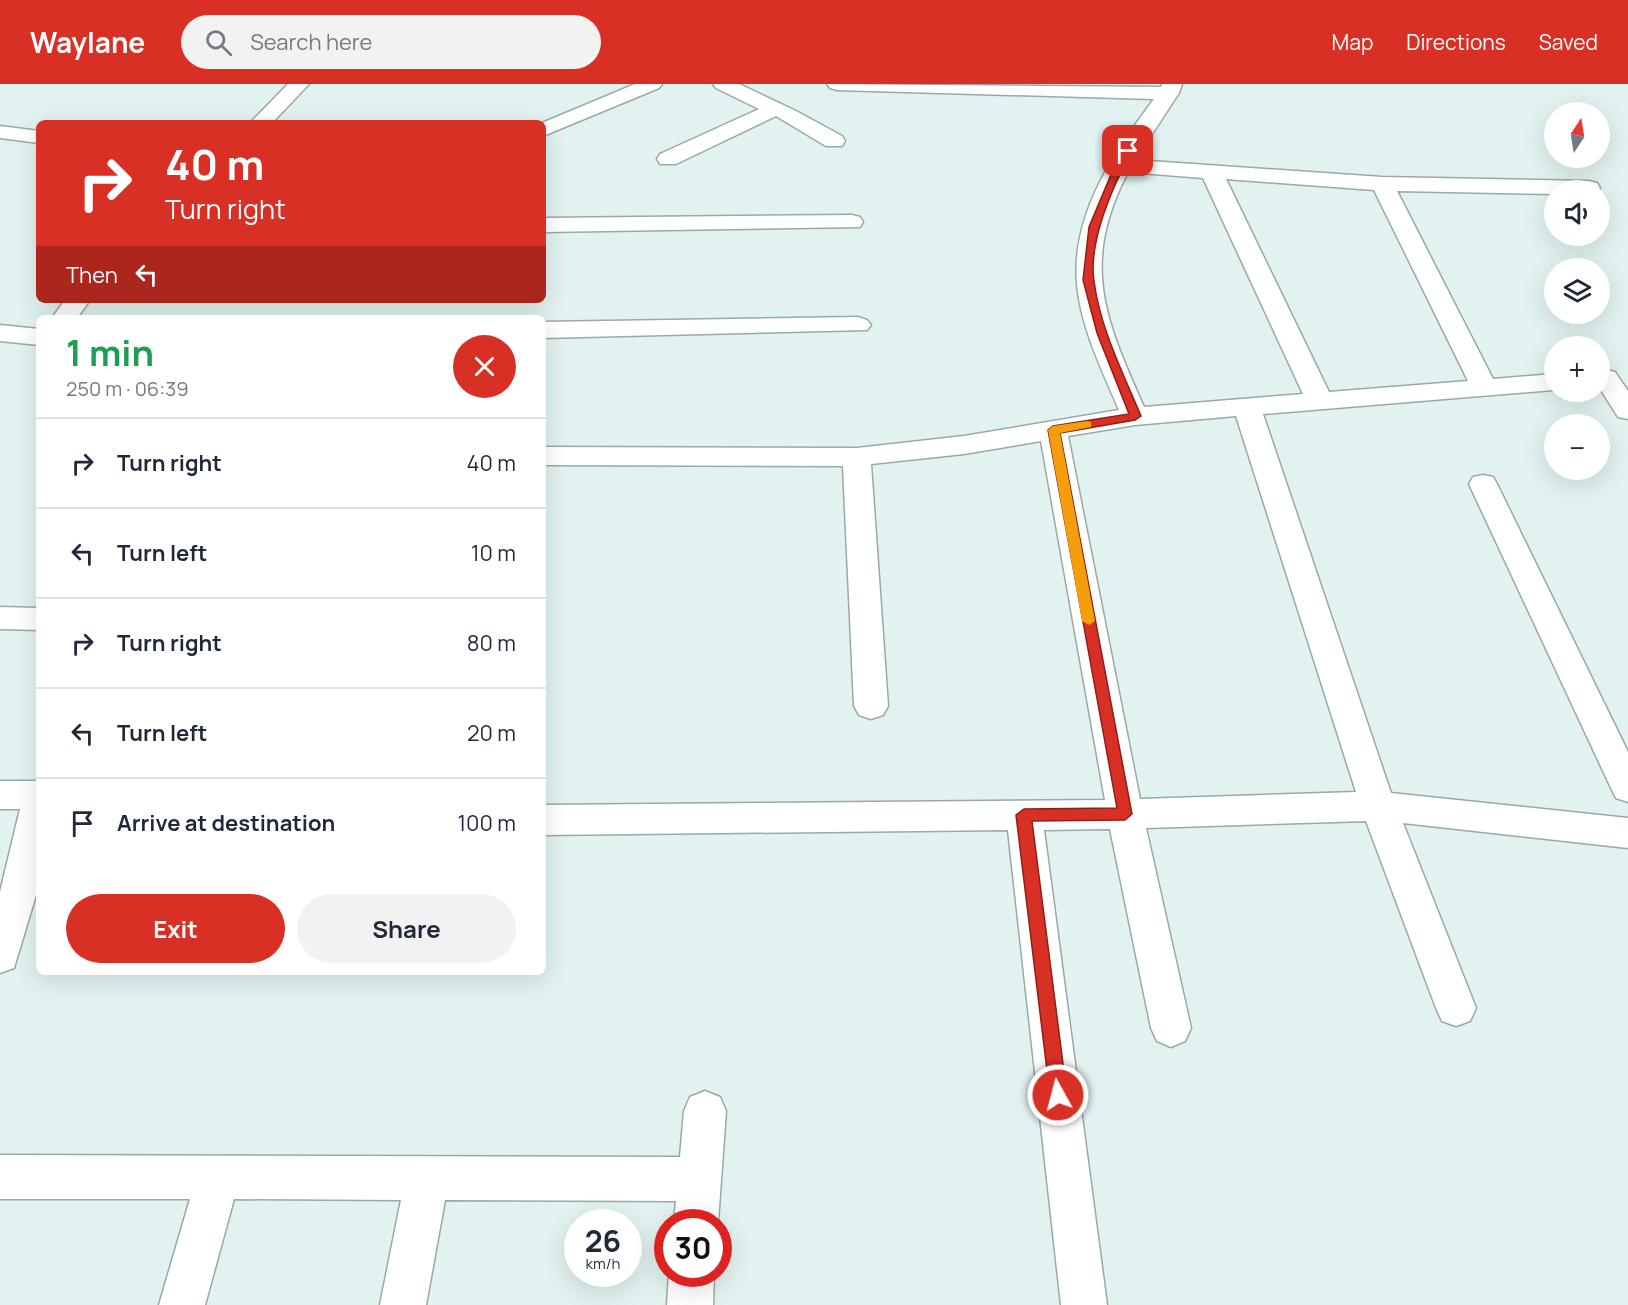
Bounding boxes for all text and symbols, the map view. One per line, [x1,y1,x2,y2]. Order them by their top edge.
search box [181,15,601,69]
text: Waylane [30,23,145,61]
icon: search [202,26,235,59]
text: Search here [250,27,372,57]
text: Map [1332,28,1373,56]
text: Directions [1406,28,1506,56]
text: Saved [1539,28,1598,56]
north arrow [1544,102,1610,168]
map controls [1544,102,1610,480]
pin [1102,125,1153,176]
icon: arrive [1111,134,1144,167]
text: 40 m [165,135,264,193]
icon: right [66,144,144,222]
button: sound [1544,180,1610,246]
text: Turn right [165,190,286,227]
icon: left [130,258,163,291]
button: layers [1544,258,1610,324]
text: Then [66,260,118,290]
text: 1 min [66,328,154,377]
button: close [453,335,516,398]
button: + [1544,336,1610,402]
text: 250 m · 06:39 [66,375,189,402]
button: − [1544,414,1610,480]
icon: right [66,447,99,480]
text: Turn right [117,448,222,478]
text: 40 m [467,448,516,478]
icon: left [66,537,99,570]
text: Turn left [117,538,207,568]
text: 10 m [471,538,516,568]
icon: right [66,627,99,660]
text: Turn right [117,628,222,658]
text: 80 m [467,628,516,658]
icon: left [66,717,99,750]
text: Turn left [117,718,207,748]
text: 20 m [467,718,516,748]
icon: arrive [66,807,99,840]
text: Arrive at destination [117,808,335,838]
text: 100 m [458,808,516,838]
button: Exit [66,894,285,963]
button: Share [297,894,516,963]
position arrow [1026,1063,1090,1127]
speed limit sign: 30 [654,1209,732,1287]
text: 26 [585,1220,621,1261]
text: km/h [586,1253,620,1274]

